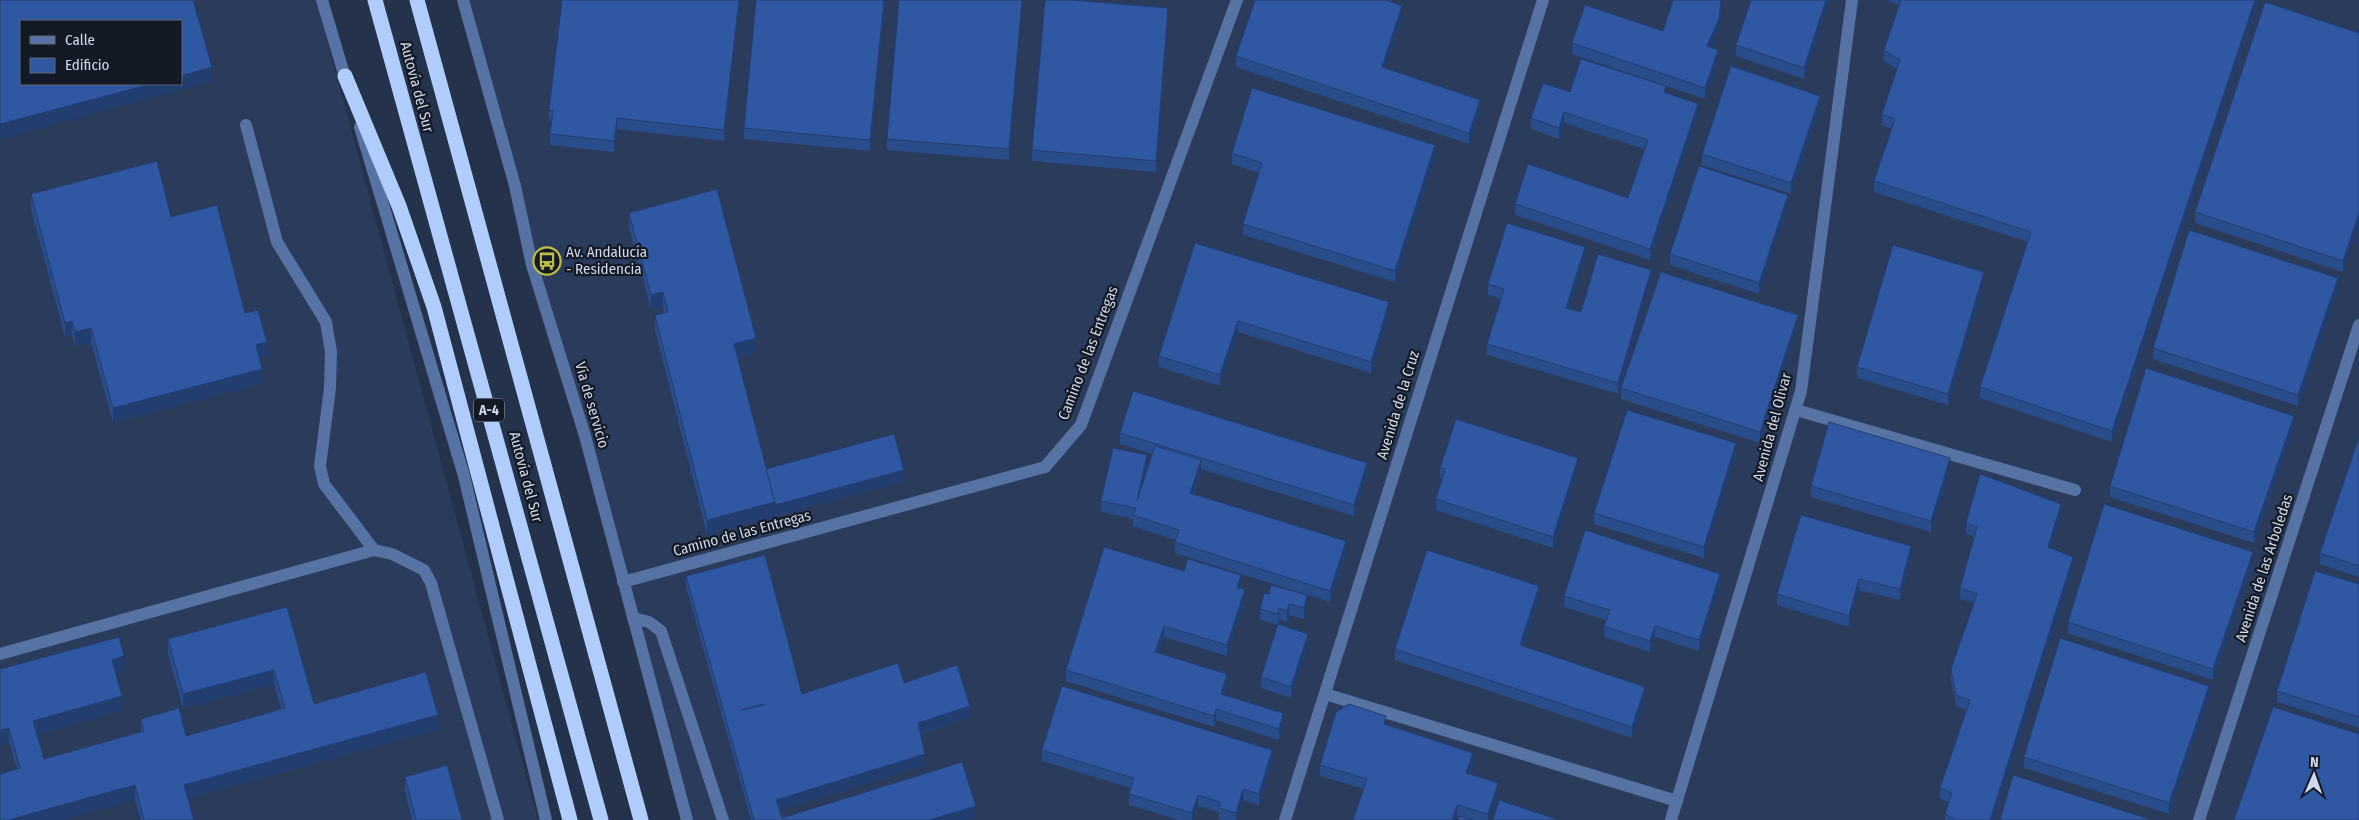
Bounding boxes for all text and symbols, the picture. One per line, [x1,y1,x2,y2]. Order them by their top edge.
legend [20,20,182,85]
text: Calle [65,31,95,49]
street label: Autovía del Sur [396,40,438,135]
text: Edificio [65,56,110,74]
place label: Av. Andalucía - Residencia [566,243,647,278]
bus stop icon: Av. Andalucía - Residencia [532,246,562,276]
street label: Camino de las Entregas [1054,284,1122,422]
street label: Avenida de la Cruz [1373,348,1423,461]
street label: Vía de servicio [571,360,613,450]
street label: Avenida del Olivar [1749,370,1795,483]
road number: A-4 [474,398,504,422]
street label: Autovía del Sur [505,430,547,525]
street label: Avenida de las Arboledas [2232,492,2296,644]
street label: Camino de las Entregas [671,506,813,560]
north arrow [2289,750,2339,800]
text: N [2310,754,2319,771]

